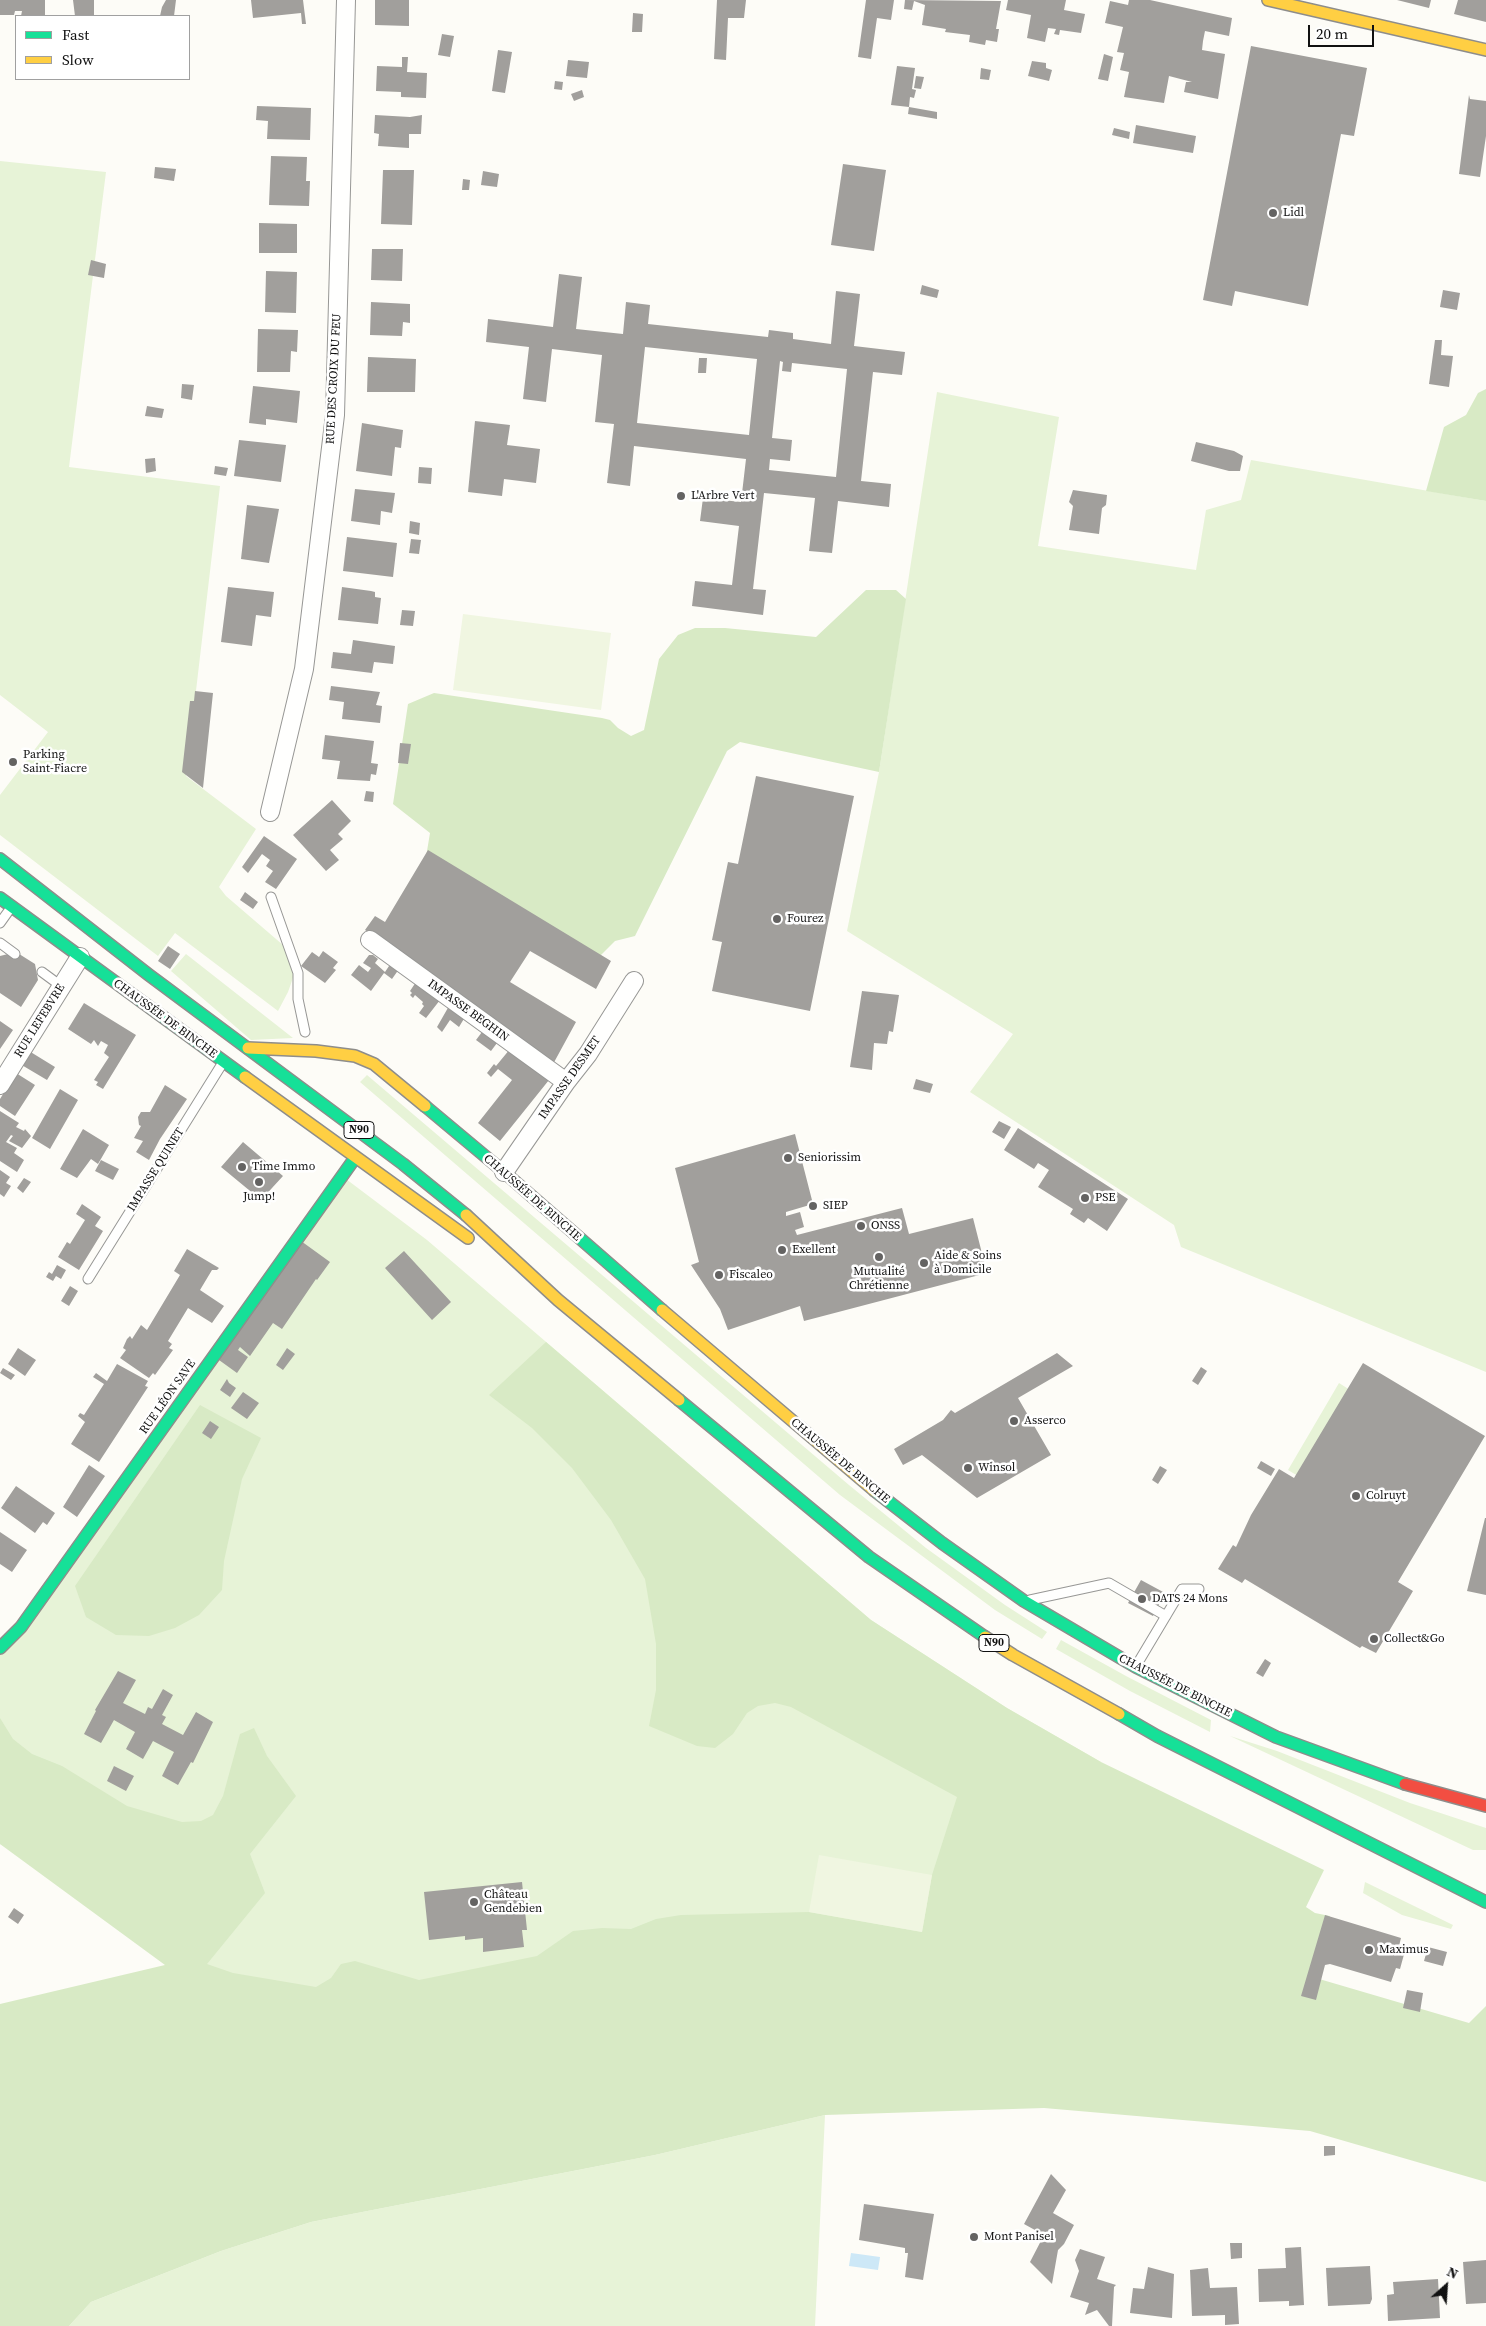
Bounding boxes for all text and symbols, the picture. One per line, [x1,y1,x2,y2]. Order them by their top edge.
legend [15,15,190,80]
scale bar [1311,15,1377,47]
text: 20 m [1316,23,1348,44]
text: Fast [62,24,89,45]
text: Slow [62,49,94,70]
place label: Lidl [1283,206,1304,220]
marker: Lidl [1267,207,1279,219]
street label: RUE DES CROIX DU FEU [323,313,345,445]
place label: L'Arbre Vert [691,489,754,503]
marker: L'Arbre Vert [675,490,687,502]
place label: Parking Saint-Fiacre [23,748,87,776]
marker: Parking Saint-Fiacre [7,756,19,768]
place label: Fourez [787,912,823,926]
marker: Fourez [771,913,783,925]
street label: CHAUSSÉE DE BINCHE [110,977,220,1061]
street label: IMPASSE BEGHIN [425,977,511,1045]
street label: RUE LEFEBVRE [12,981,68,1061]
street label: IMPASSE DESMET [536,1034,604,1122]
road number: N90 [344,1122,374,1138]
street label: IMPASSE QUINET [124,1125,188,1215]
place label: Seniorissim [798,1151,861,1165]
street label: CHAUSSÉE DE BINCHE [480,1152,584,1244]
marker: Seniorissim [782,1152,794,1164]
place label: Time Immo [252,1160,315,1174]
marker: Time Immo [236,1161,248,1173]
marker: Jump! [253,1176,265,1188]
place label: Jump! [243,1190,275,1204]
place label: PSE [1095,1191,1115,1205]
marker: PSE [1079,1192,1091,1204]
place label: SIEP [823,1199,848,1213]
marker: SIEP [807,1200,819,1212]
place label: ONSS [871,1219,900,1233]
marker: ONSS [855,1220,867,1232]
place label: Exellent [792,1243,836,1257]
marker: Exellent [776,1244,788,1256]
place label: Aide & Soins à Domicile [934,1249,1001,1277]
marker: Mutualité Chrétienne [873,1251,885,1263]
marker: Aide & Soins à Domicile [918,1257,930,1269]
place label: Mutualité Chrétienne [849,1265,909,1293]
place label: Fiscaleo [729,1268,773,1282]
marker: Fiscaleo [713,1269,725,1281]
street label: RUE LÉON SAVE [137,1357,199,1437]
place label: Asserco [1024,1414,1066,1428]
street label: CHAUSSÉE DE BINCHE [788,1415,892,1507]
marker: Asserco [1008,1415,1020,1427]
place label: Winsol [978,1461,1015,1475]
marker: Winsol [962,1462,974,1474]
place label: Colruyt [1366,1489,1406,1503]
marker: Colruyt [1350,1490,1362,1502]
place label: DATS 24 Mons [1152,1592,1228,1606]
marker: DATS 24 Mons [1136,1593,1148,1605]
place label: Collect&Go [1384,1632,1444,1646]
marker: Collect&Go [1368,1633,1380,1645]
road number: N90 [979,1635,1009,1652]
street label: CHAUSSÉE DE BINCHE [1116,1651,1234,1721]
place label: Château Gendebien [484,1888,542,1916]
marker: Château Gendebien [468,1896,480,1908]
place label: Maximus [1379,1943,1429,1957]
marker: Maximus [1363,1944,1375,1956]
place label: Mont Panisel [984,2230,1054,2244]
marker: Mont Panisel [968,2231,980,2243]
north arrow [1421,2261,1471,2311]
text: N [1444,2261,1462,2284]

